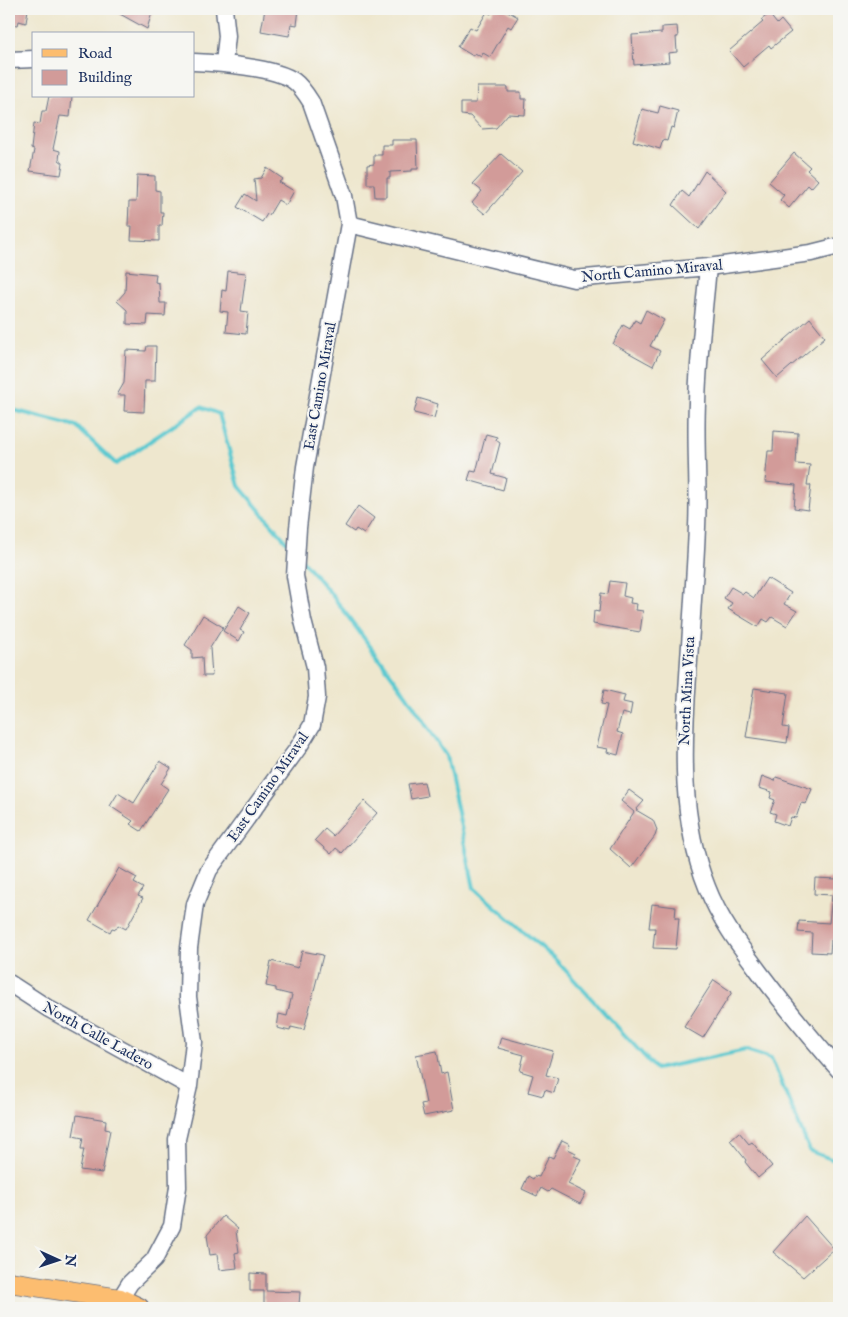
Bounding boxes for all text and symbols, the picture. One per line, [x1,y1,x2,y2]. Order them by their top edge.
legend [32,32,195,98]
text: Road [78,44,113,63]
text: Building [78,68,133,87]
street label: North Camino Miraval [581,255,724,287]
street label: East Camino Miraval [299,320,341,452]
street label: North Mina Vista [675,636,699,746]
street label: East Camino Miraval [223,728,314,846]
street label: North Calle Ladero [39,998,157,1074]
north arrow [32,1234,82,1284]
text: N [61,1253,79,1267]

